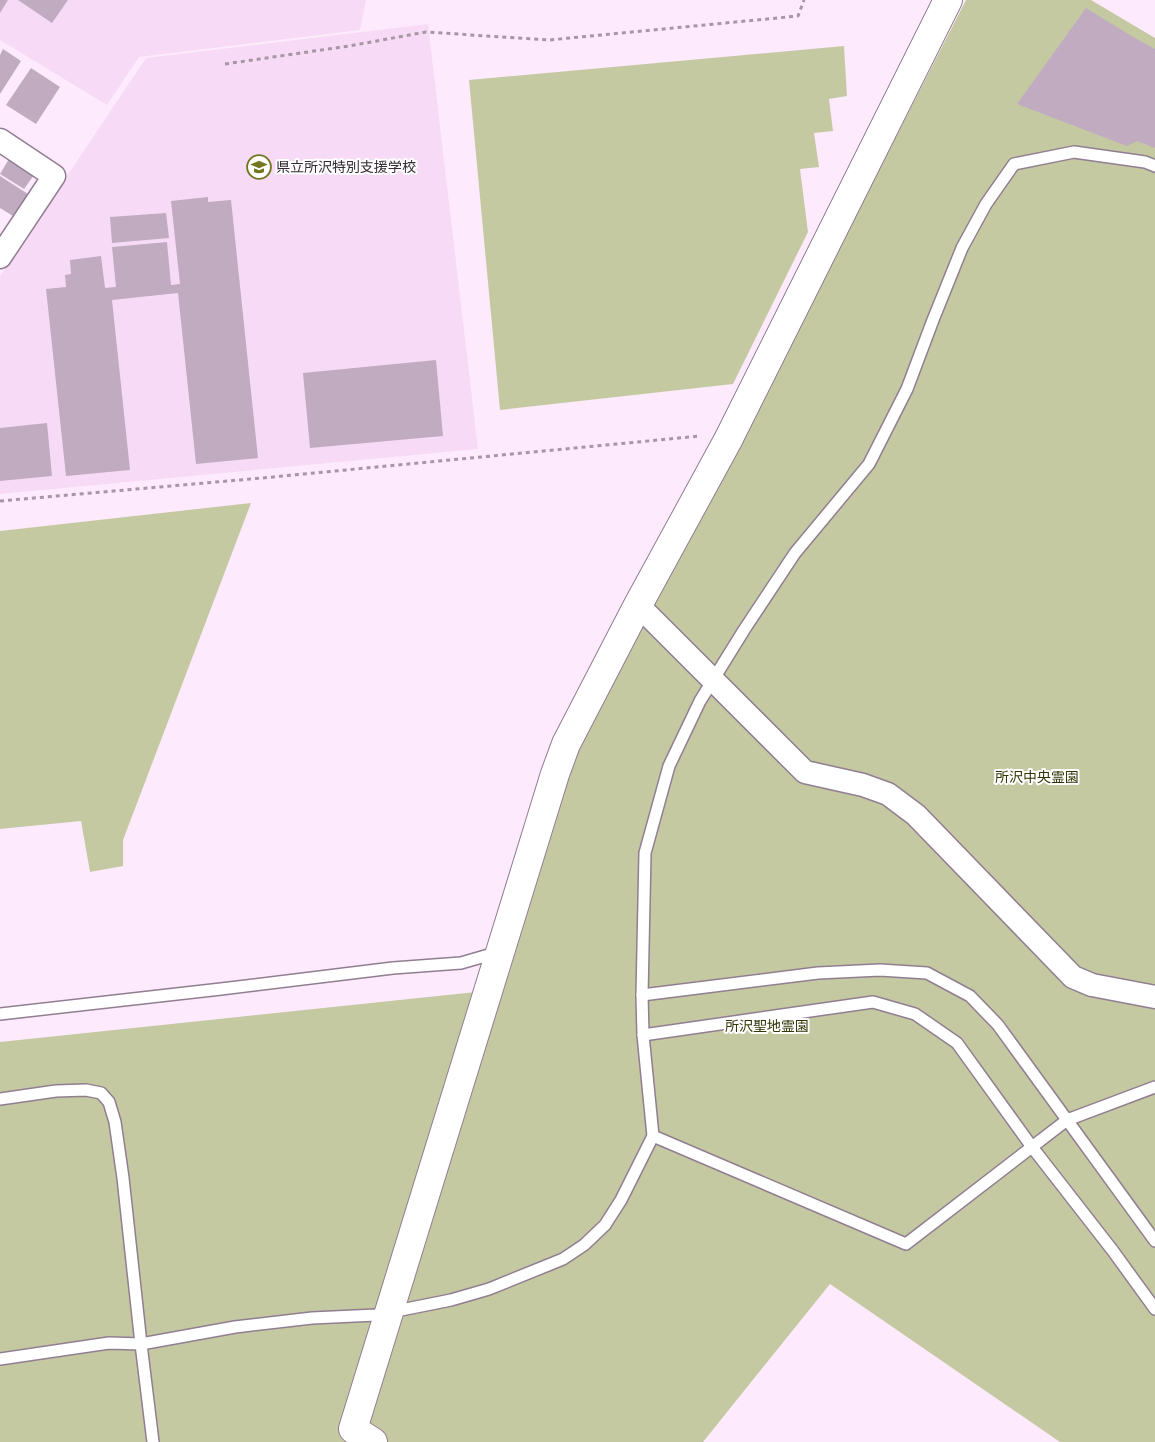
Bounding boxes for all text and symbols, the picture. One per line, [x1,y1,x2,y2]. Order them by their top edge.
school or university icon: 県立所沢特別支援学校 [246,154,272,180]
place label: 県立所沢特別支援学校 [276,158,416,176]
park label: 所沢中央霊園 [995,768,1079,786]
park label: 所沢聖地霊園 [725,1017,809,1035]

